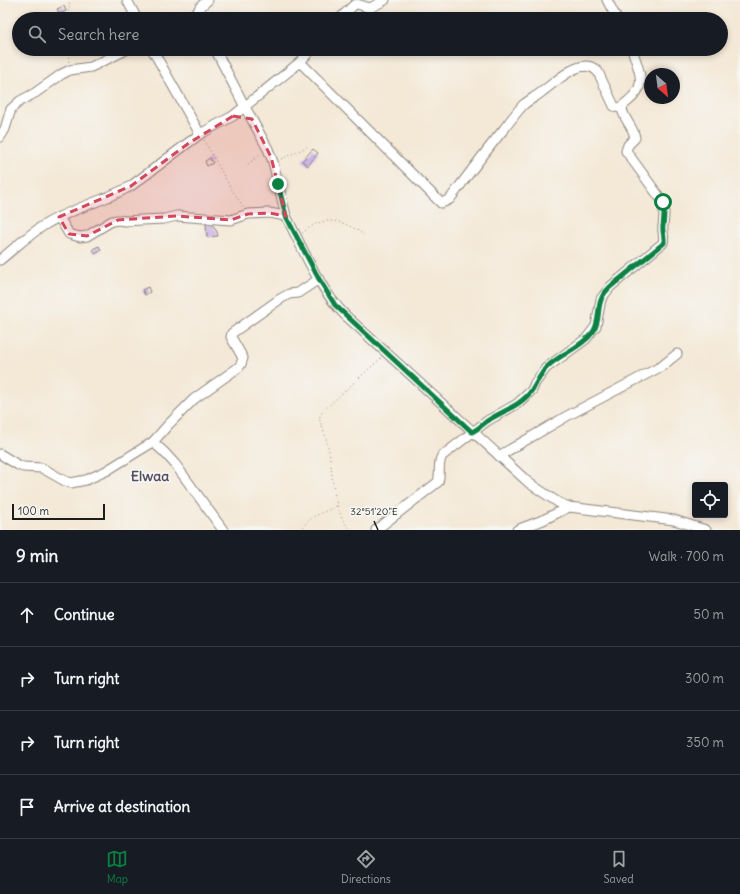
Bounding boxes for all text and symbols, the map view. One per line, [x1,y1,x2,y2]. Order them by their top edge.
search box [12,12,728,56]
icon: search [26,23,48,45]
text: Search here [58,25,139,44]
north arrow [644,68,680,104]
route end [269,175,287,193]
route start [654,193,672,211]
district label: Elwaa [131,467,169,485]
map controls [692,482,728,518]
button: locate [692,482,728,518]
scale bar [12,502,105,521]
text: 100 m [18,504,49,518]
text: 32°51'20"E [350,505,398,518]
text: 9 min [16,545,58,567]
text: Walk · 700 m [649,548,724,565]
icon: ahead [16,604,38,626]
text: Continue [54,605,115,624]
text: 50 m [693,606,724,623]
icon: right [16,668,38,690]
text: Turn right [54,669,119,688]
text: 300 m [685,670,724,687]
icon: right [16,732,38,754]
text: Turn right [54,733,119,752]
text: 350 m [686,734,724,751]
icon: arrive [16,796,38,818]
text: Arrive at destination [54,797,190,816]
tab: Map [106,848,128,886]
tab: Directions [341,848,391,886]
tab: Saved [603,848,634,886]

